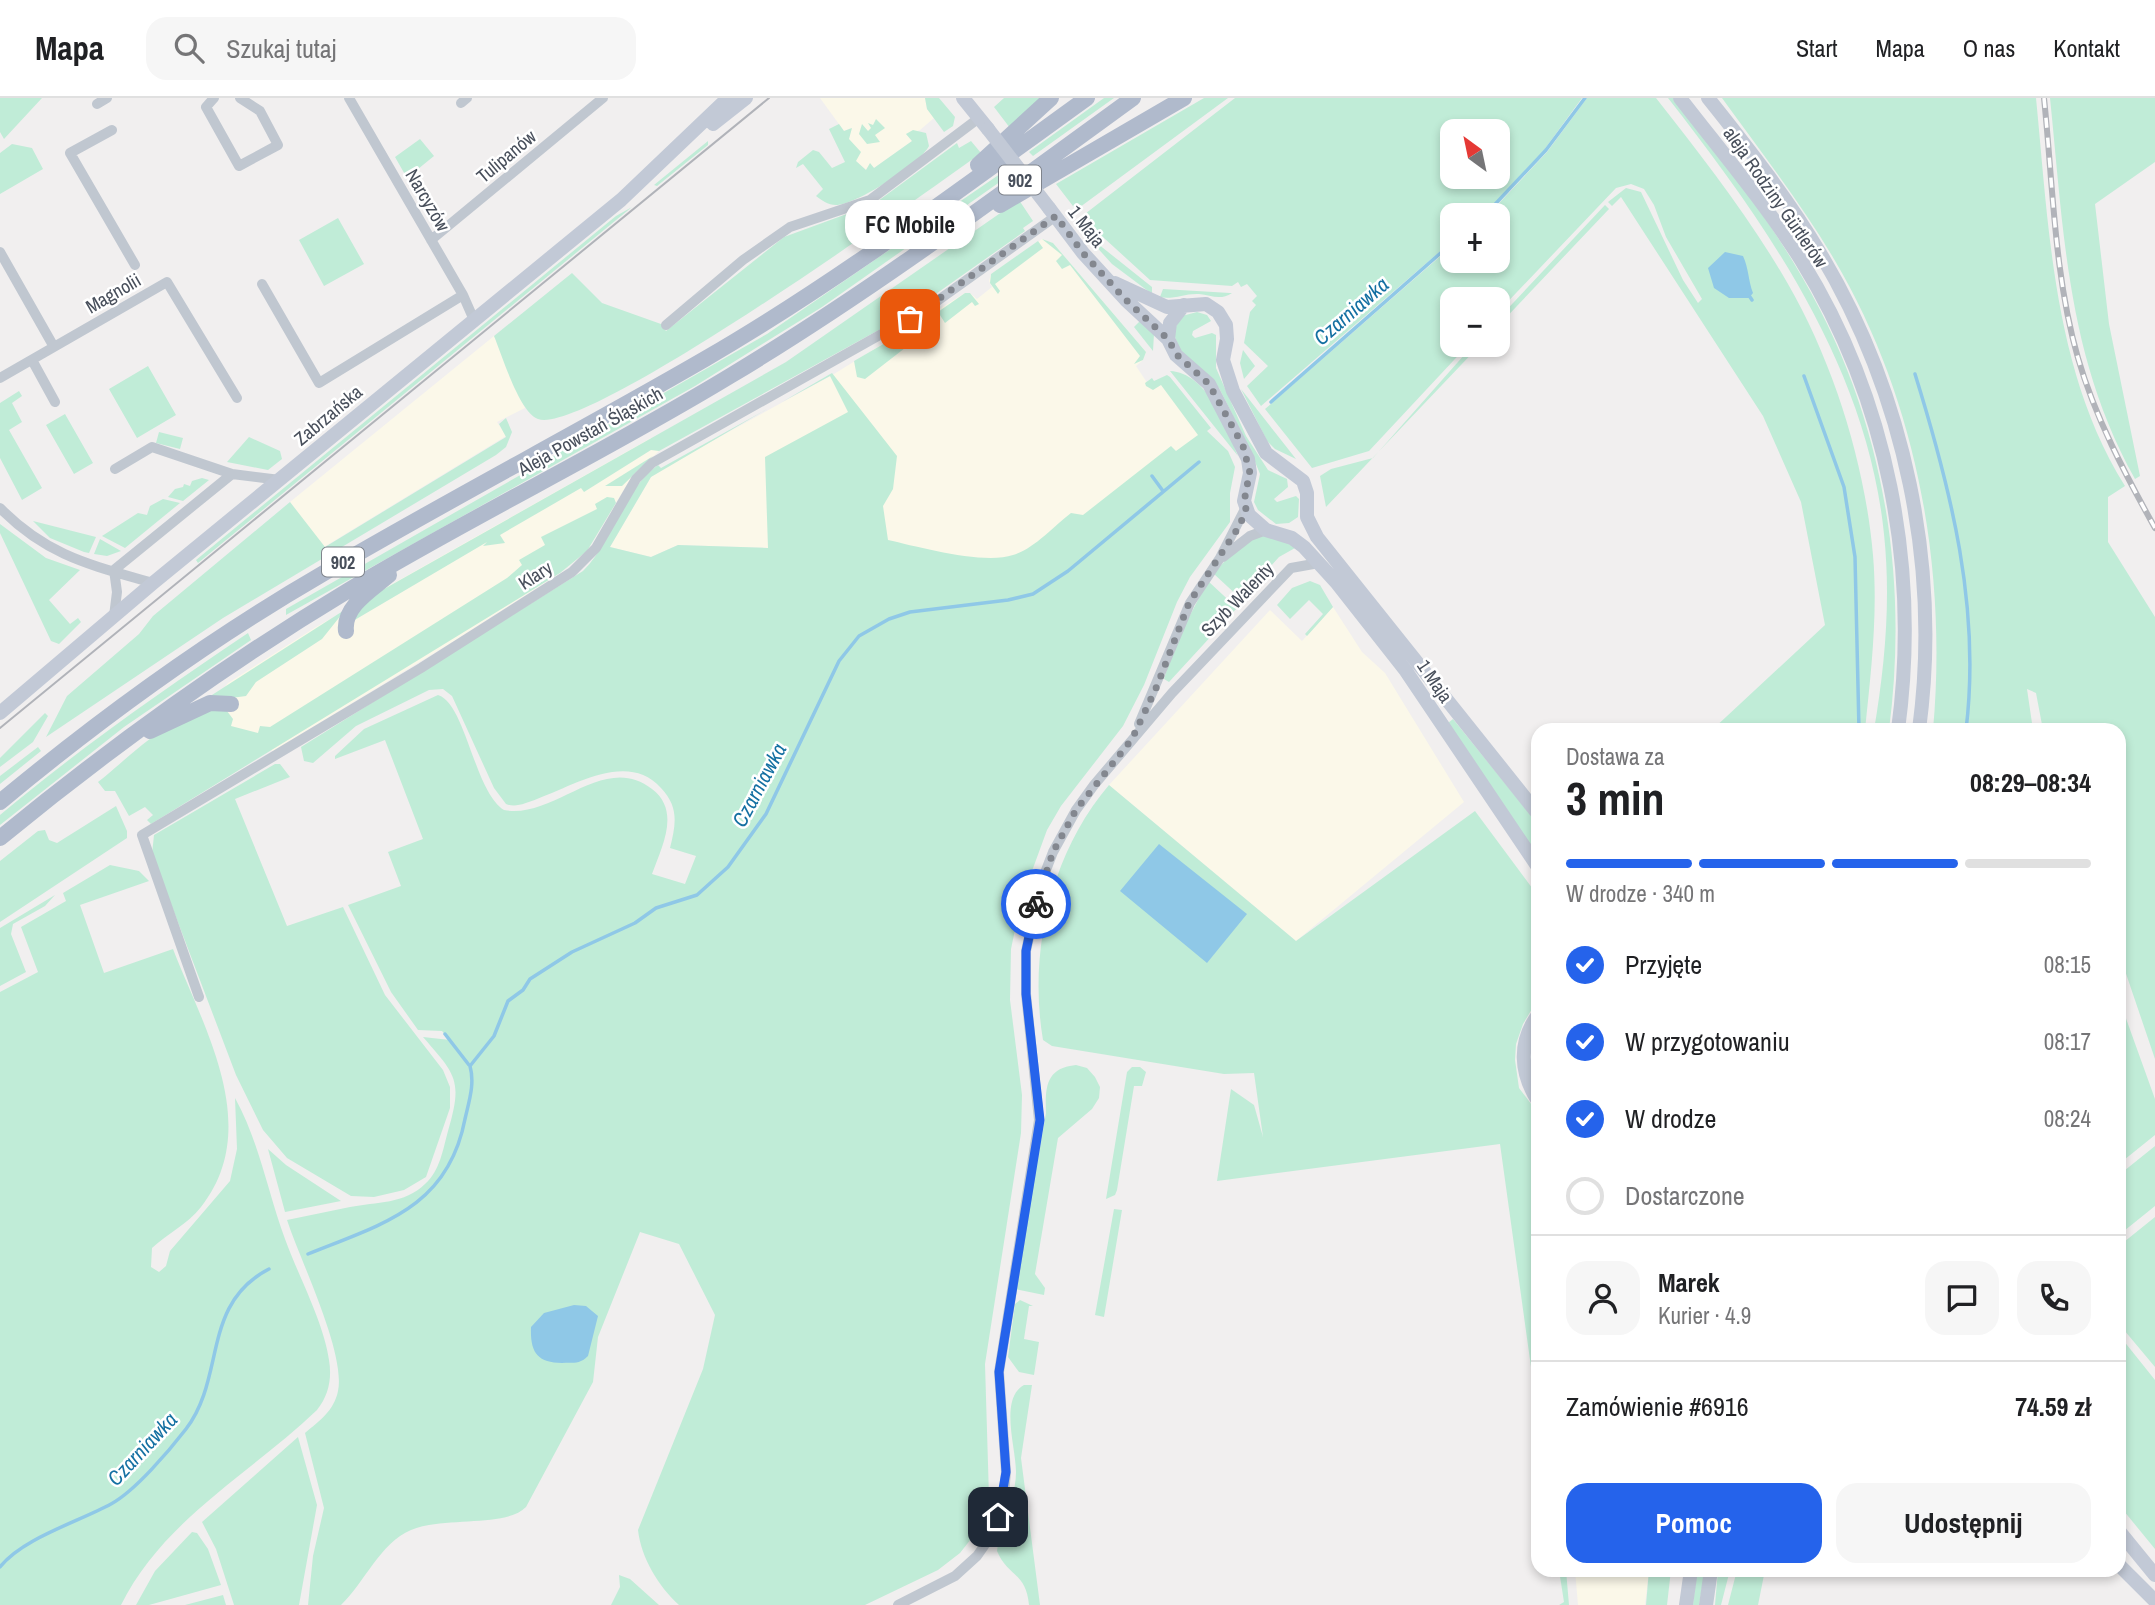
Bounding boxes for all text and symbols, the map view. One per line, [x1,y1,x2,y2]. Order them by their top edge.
search box [146,17,636,80]
text: Mapa [35,26,104,70]
icon: search [170,29,208,67]
text: Szukaj tutaj [226,31,336,66]
text: Start [1796,32,1838,64]
text: Mapa [1876,32,1925,64]
text: O nas [1963,32,2015,64]
text: Kontakt [2053,32,2120,64]
north arrow [1440,119,1510,189]
map controls [1440,119,1510,357]
street label: aleja Rodziny Gürtlerów [1718,121,1835,273]
street label: Tulipanów [471,123,542,189]
street label: Narcyzów [400,164,457,237]
road number: 902 [999,166,1041,194]
callout: FC Mobile [845,200,975,249]
street label: 1 Maja [1062,200,1112,253]
button: + [1440,203,1510,273]
text: FC Mobile [865,209,955,240]
street label: Magnolii [81,267,145,319]
water label: Czarniawka [1307,270,1395,352]
button: − [1440,287,1510,357]
pin [880,289,940,349]
icon: bag [891,300,929,338]
street label: Zabrzańska [288,379,368,451]
street label: Aleja Powstań Śląskich [512,380,667,482]
road number: 902 [322,548,364,576]
street label: Klary [513,554,557,596]
street label: Szyb Walenty [1195,556,1279,642]
street label: 1 Maja [1411,654,1459,708]
water label: Czarniawka [725,738,793,832]
text: Dostawa za [1566,741,1665,772]
text: 08:29–08:34 [1970,765,2091,800]
text: 3 min [1566,767,1665,829]
courier [1001,869,1071,939]
text: W drodze · 340 m [1566,878,1715,909]
icon: bike [1017,885,1055,923]
icon: check [1566,946,1604,984]
text: Przyjęte [1625,947,1702,982]
text: 08:15 [2044,949,2091,980]
icon: check [1566,1023,1604,1061]
text: W przygotowaniu [1625,1024,1790,1059]
text: 08:17 [2044,1026,2091,1057]
icon: check [1566,1100,1604,1138]
text: W drodze [1625,1101,1716,1136]
text: 08:24 [2044,1103,2091,1134]
text: Dostarczone [1625,1178,1745,1213]
button: person [1566,1261,1640,1335]
button: chat [1925,1261,1999,1335]
button: phone [2017,1261,2091,1335]
text: Marek [1658,1265,1720,1300]
text: Kurier · 4.9 [1658,1300,1751,1331]
text: Zamówienie #6916 [1566,1389,1749,1424]
text: 74.59 zł [2015,1389,2091,1424]
water label: Czarniawka [100,1406,184,1492]
button: Pomoc [1566,1483,1822,1563]
button: Udostępnij [1836,1483,2091,1563]
pin [968,1487,1028,1547]
icon: home [979,1498,1017,1536]

